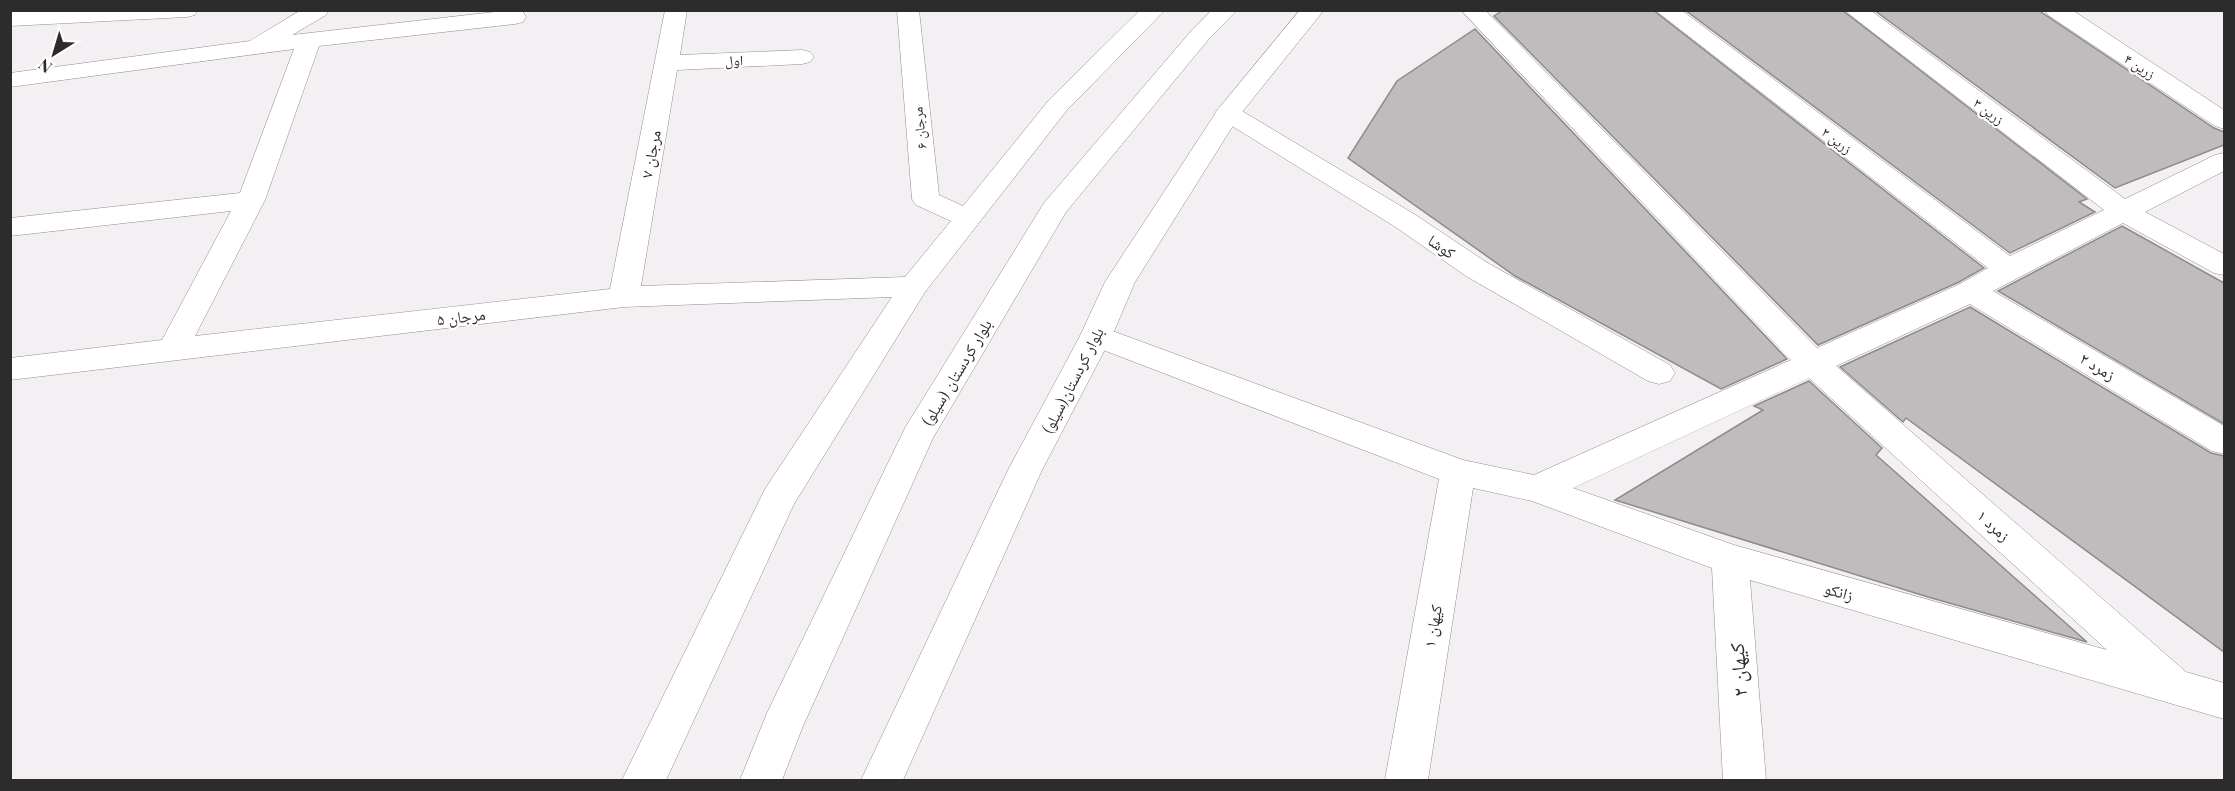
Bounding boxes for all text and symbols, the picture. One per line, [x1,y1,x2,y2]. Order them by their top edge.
north arrow [24,24,84,84]
street label: زرین ۴ [2121,49,2159,83]
street label: اول [725,50,743,70]
text: N [33,54,56,78]
street label: زرین ۳ [1970,93,2008,129]
street label: مرجان ۶ [907,106,931,150]
street label: زرین ۲ [1818,122,1856,158]
street label: مرجان ۷ [635,128,666,180]
street label: کوشا [1424,229,1460,263]
street label: مرجان ۵ [436,303,486,330]
street label: بلوار کردستان (سیلو) [916,315,997,429]
street label: بلوار کردستان(سیلو) [1036,323,1109,437]
street label: زمرد ۲ [2076,347,2120,385]
street label: زمرد ۱ [1973,505,2015,545]
street label: زانکو [1822,577,1856,605]
street label: کیهان ۱ [1418,603,1447,649]
street label: کیهان ۲ [1722,642,1752,698]

